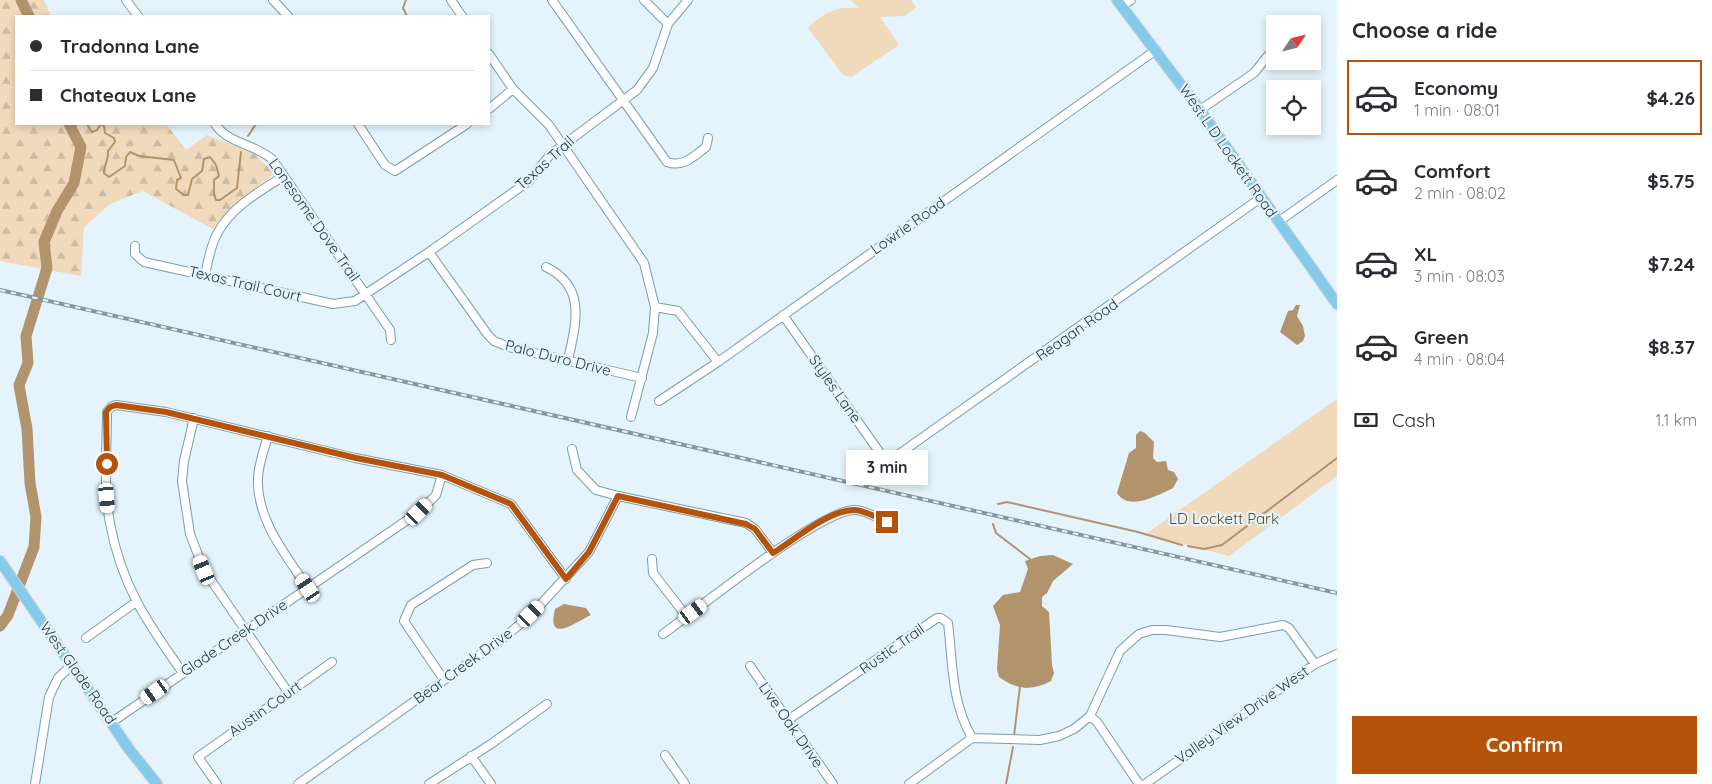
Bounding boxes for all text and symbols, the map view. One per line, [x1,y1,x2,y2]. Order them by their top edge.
north arrow [1266,15,1321,70]
map controls [1266,15,1321,135]
text: Choose a ride [1352,16,1497,44]
text: Tradonna Lane [60,34,200,58]
icon: car [1354,75,1399,120]
text: Economy [1414,76,1498,100]
street label: West L D Lockett Road [1175,80,1282,221]
button: locate [1266,80,1321,135]
text: Chateaux Lane [60,83,197,107]
text: $4.26 [1646,86,1695,110]
text: 1 min · 08:01 [1414,100,1500,120]
street label: Texas Trail [511,131,578,194]
street label: Lonesome Dove Trail [265,154,364,285]
icon: car [1354,158,1399,203]
text: Comfort [1414,159,1491,183]
text: $5.75 [1647,169,1695,193]
text: 2 min · 08:02 [1414,183,1506,203]
street label: Lowrie Road [867,193,949,258]
icon: car [1354,241,1399,286]
text: XL [1414,242,1437,266]
text: $7.24 [1648,252,1695,276]
street label: Texas Trail Court [187,261,303,306]
text: 3 min · 08:03 [1414,266,1505,286]
street label: Reagan Road [1032,294,1121,365]
icon: car [1354,324,1399,369]
text: Green [1414,325,1469,349]
street label: Palo Duro Drive [503,335,613,380]
text: $8.37 [1648,335,1695,359]
text: 4 min · 08:04 [1414,349,1505,369]
street label: Styles Lane [805,351,866,427]
icon: cash [1352,406,1380,434]
text: Cash [1392,408,1436,432]
text: 1.1 km [1655,410,1697,430]
callout: 3 min [846,450,928,484]
route start [96,453,118,475]
text: 3 min [866,457,908,477]
car [98,482,115,514]
car [403,496,434,528]
park label: LD Lockett Park [1169,509,1279,528]
route end [876,511,898,533]
car [191,553,216,587]
car [293,571,322,605]
street label: Glade Creek Drive [177,595,291,680]
car [676,597,709,627]
car [515,598,546,630]
street label: West Glade Road [36,618,121,728]
street label: Rustic Trail [855,619,928,678]
street label: Bear Creek Drive [410,623,516,708]
street label: Valley View Drive West [1171,661,1312,768]
car [138,677,171,707]
street label: Austin Court [225,677,305,741]
street label: Live Oak Drive [755,678,828,771]
button: Confirm [1352,716,1697,774]

